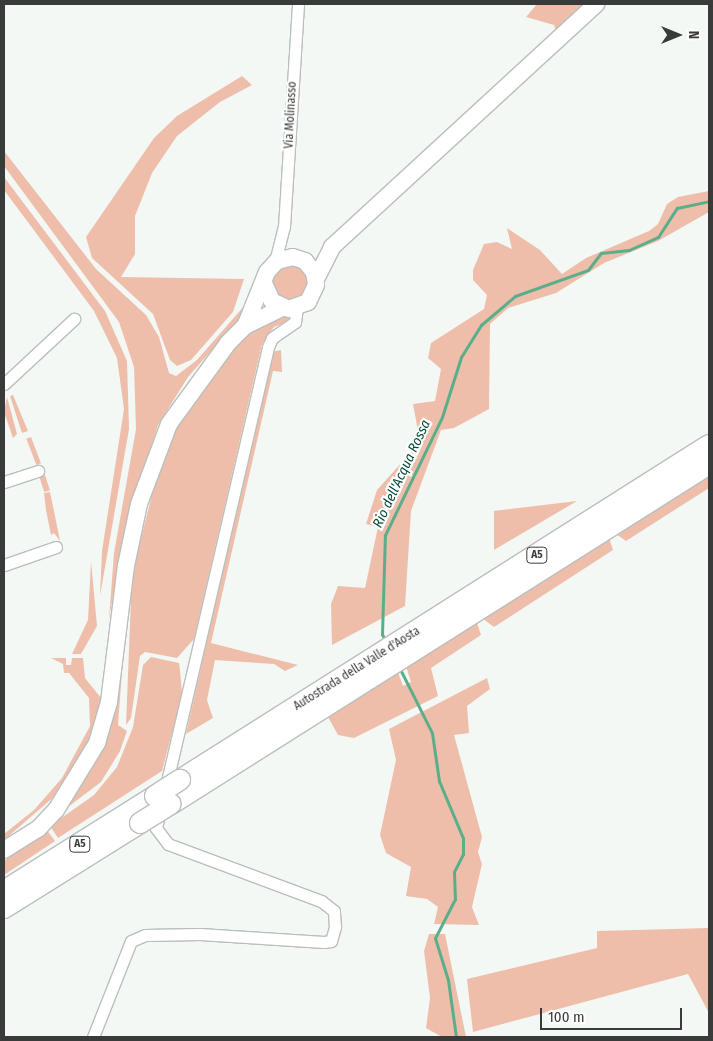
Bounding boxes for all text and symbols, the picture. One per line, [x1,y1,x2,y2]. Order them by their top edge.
north arrow [653,10,703,60]
text: N [685,31,702,39]
street label: Via Molinasso [282,81,300,149]
water label: Rio dell'Acqua Rossa [370,417,434,531]
road number: A5 [526,546,548,564]
street label: Autostrada della Valle d'Aosta [291,624,423,714]
road number: A5 [69,836,91,852]
scale bar [543,998,686,1030]
text: 100 m [548,1008,585,1026]

